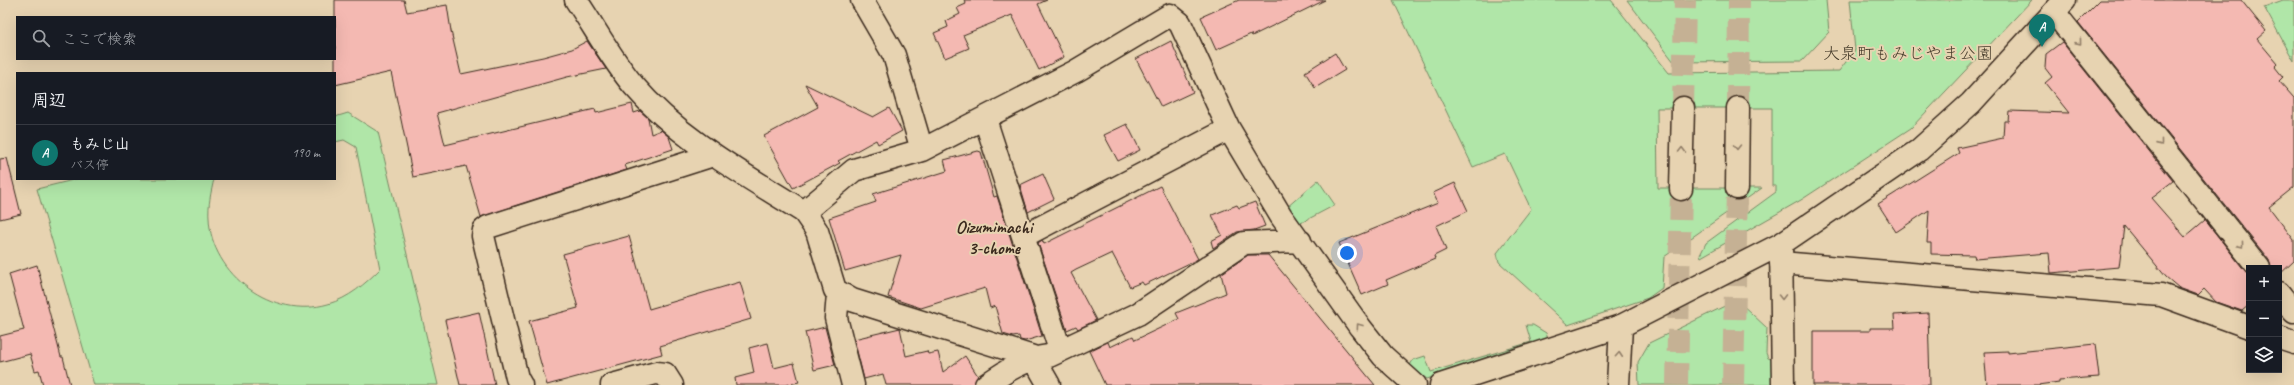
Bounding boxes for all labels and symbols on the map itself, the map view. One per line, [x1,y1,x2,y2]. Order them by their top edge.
pin: A [2029,14,2055,47]
one-way arrow [2074,37,2081,44]
park label: 大泉町もみじやま公園 [1823,43,1993,64]
one-way arrow [2155,139,2162,146]
one-way arrow [1733,144,1741,150]
one-way arrow [1678,147,1686,153]
district label: Oizumimachi 3-chome [956,216,1035,259]
one-way arrow [2236,241,2243,248]
your location [1337,243,1357,263]
one-way arrow [1778,294,1786,300]
one-way arrow [1357,323,1364,330]
one-way arrow [1614,352,1623,358]

